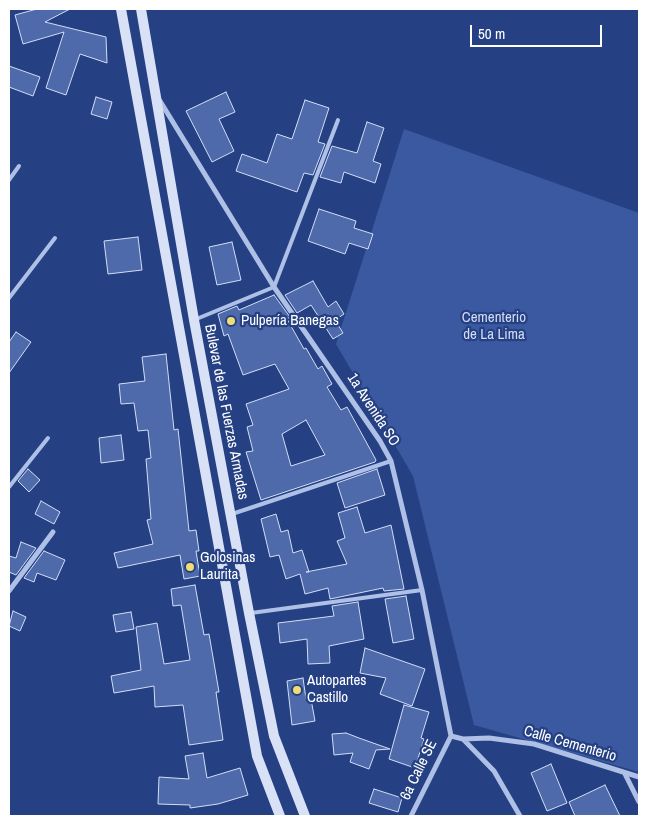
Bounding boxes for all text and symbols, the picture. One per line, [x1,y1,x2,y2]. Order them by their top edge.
scale bar [473,15,606,47]
text: 50 m [478,23,505,44]
park label: Cementerio de La Lima [462,309,526,344]
place label: Pulpería Banegas [241,312,339,330]
marker: Pulpería Banegas [225,315,237,327]
street label: Bulevar de las Fuerzas Armadas [200,323,252,501]
street label: 1a Avenida SO [343,370,403,450]
place label: Golosinas Laurita [200,549,255,584]
marker: Golosinas Laurita [184,561,196,573]
place label: Autopartes Castillo [307,672,366,707]
marker: Autopartes Castillo [291,684,303,696]
street label: Calle Cementerio [522,722,618,766]
street label: 6a Calle SE [397,737,441,803]

